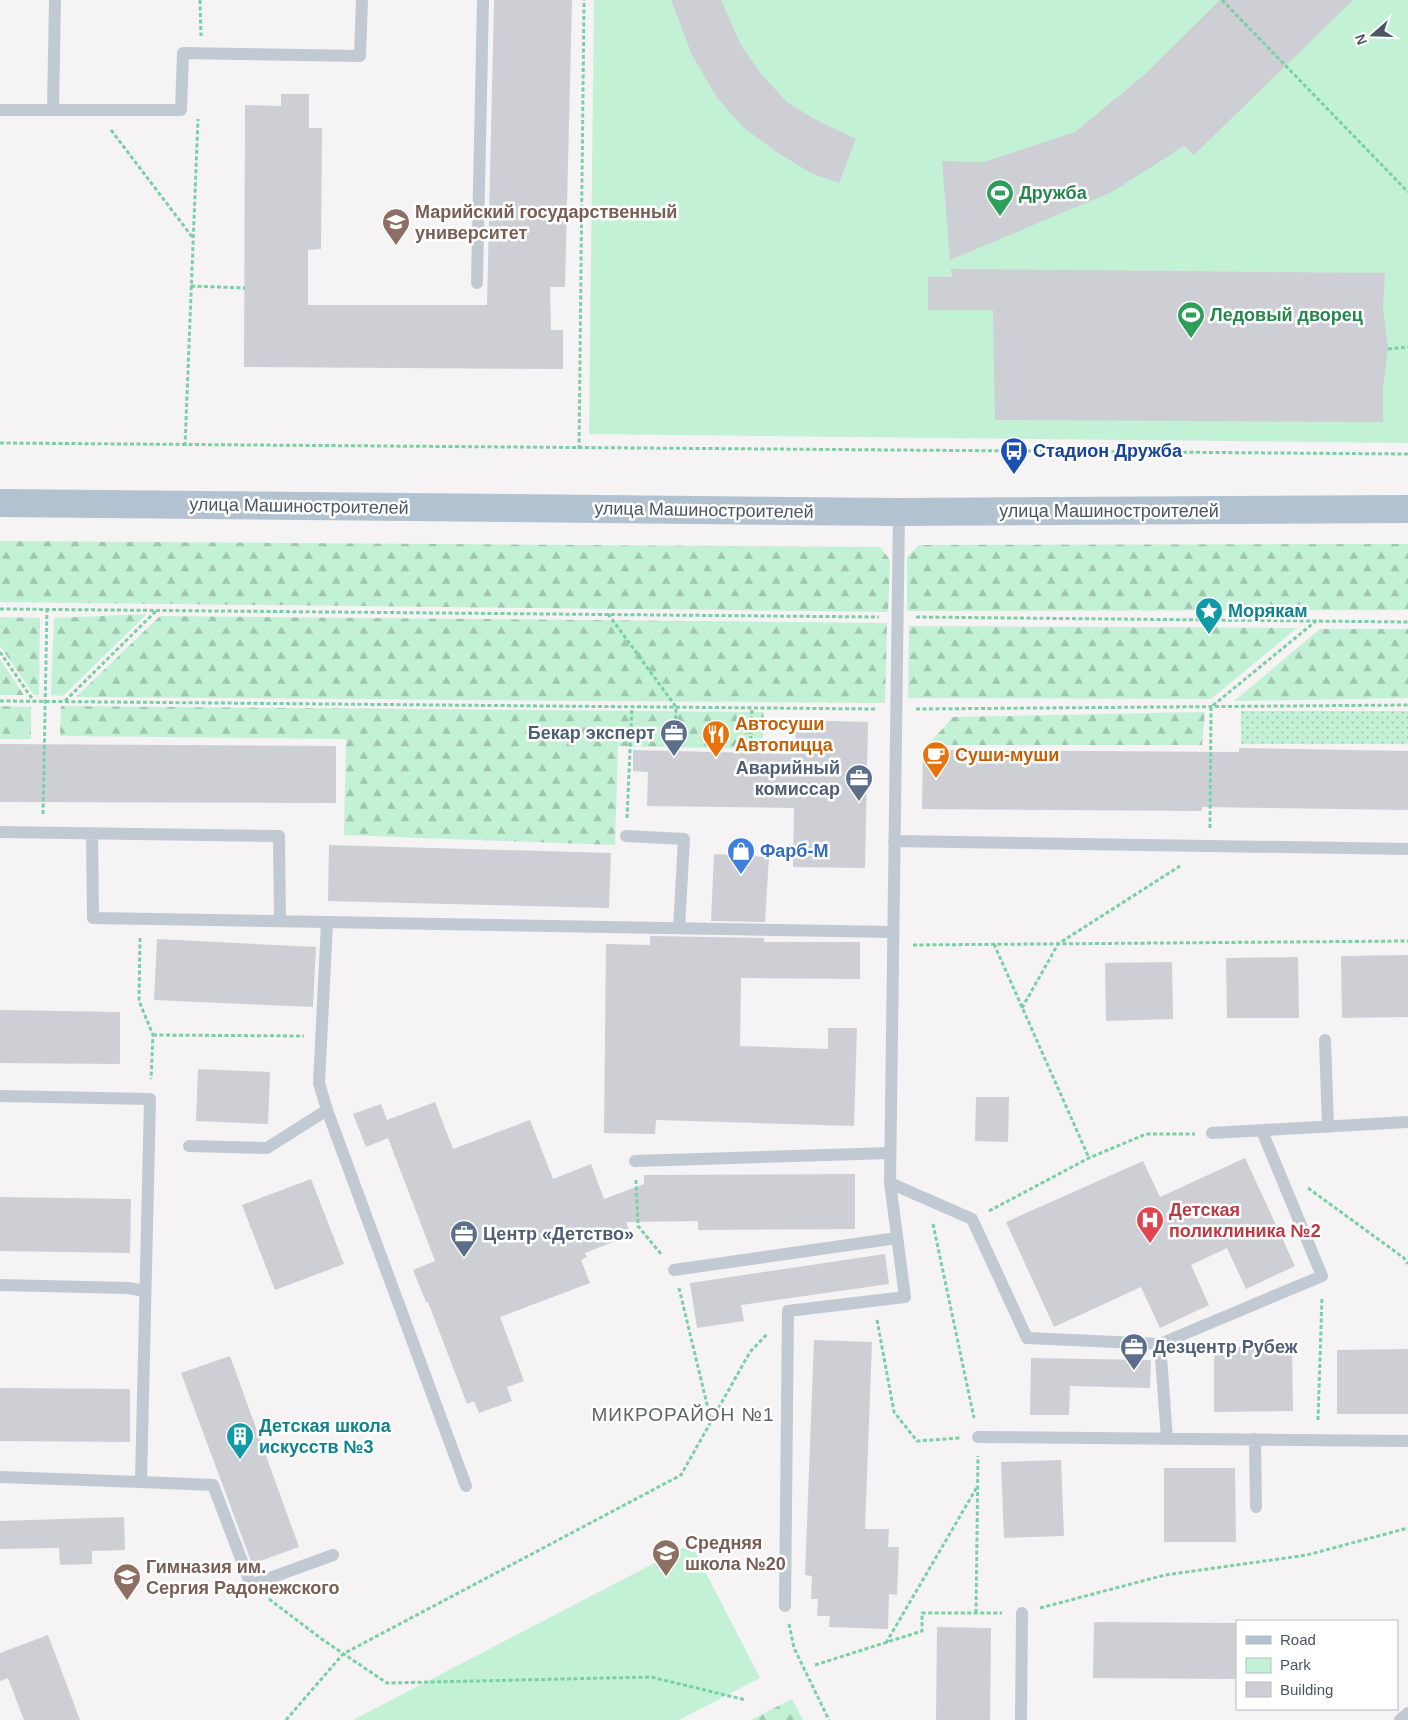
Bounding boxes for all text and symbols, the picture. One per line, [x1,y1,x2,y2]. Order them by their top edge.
north arrow [1348,10,1398,60]
text: N [1352,32,1370,47]
sports icon: Дружба [985,178,1015,217]
place label: Дружба [1019,183,1088,203]
place label: Марийский государственный университет [415,202,677,243]
school or university icon: Марийский государственный университет [381,207,411,246]
sports icon: Ледовый дворец [1176,300,1206,339]
place label: Ледовый дворец [1210,305,1363,325]
bus stop icon: Стадион Дружба [999,436,1029,475]
place label: Стадион Дружба [1033,441,1183,461]
street label: улица Машиностроителей [189,494,409,518]
street label: улица Машиностроителей [594,498,814,522]
street label: улица Машиностроителей [999,501,1219,521]
place icon: Морякам [1194,596,1224,635]
place label: Морякам [1228,601,1308,621]
place label: Автосуши Автопицца [735,714,834,755]
office icon: Бекар эксперт [659,718,689,757]
restaurant icon: Автосуши Автопицца [701,719,731,758]
place label: Бекар эксперт [528,723,655,743]
cafe icon: Суши-муши [921,740,951,779]
place label: Суши-муши [955,745,1059,765]
place label: Аварийный комиссар [736,758,840,799]
office icon: Аварийный комиссар [844,763,874,802]
shop icon: Фарб-М [726,836,756,875]
place label: Фарб-М [760,841,828,861]
place label: Детская поликлиника №2 [1169,1200,1321,1241]
hospital icon: Детская поликлиника №2 [1135,1205,1165,1244]
office icon: Центр «Детство» [449,1219,479,1258]
place label: Центр «Детство» [483,1224,634,1244]
office icon: Дезцентр Рубеж [1119,1332,1149,1371]
place label: Дезцентр Рубеж [1153,1337,1298,1357]
district label: МИКРОРАЙОН №1 [591,1404,775,1425]
place label: Детская школа искусств №3 [259,1416,392,1457]
building icon: Детская школа искусств №3 [225,1421,255,1460]
place label: Средняя школа №20 [685,1533,786,1574]
school or university icon: Средняя школа №20 [651,1538,681,1577]
place label: Гимназия им. Сергия Радонежского [146,1557,339,1598]
school or university icon: Гимназия им. Сергия Радонежского [112,1562,142,1601]
legend [1236,1620,1398,1710]
text: Road [1280,1631,1316,1648]
text: Park [1280,1656,1311,1673]
text: Building [1280,1681,1333,1698]

